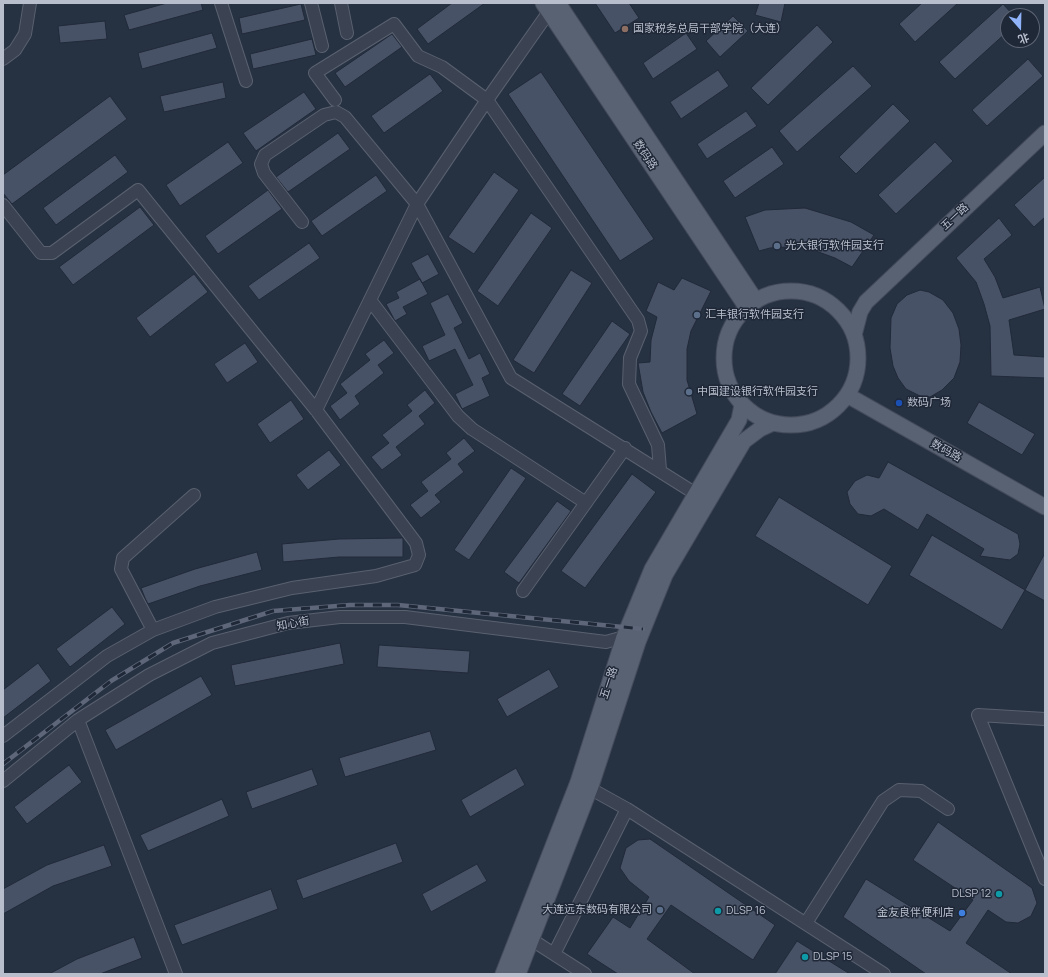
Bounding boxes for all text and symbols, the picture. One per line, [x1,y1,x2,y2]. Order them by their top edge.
north arrow [1000,8,1040,48]
place label: 国家税务总局干部学院（大连） [633,22,787,36]
marker: 国家税务总局干部学院（大连） [620,24,630,34]
text: 北 [1016,30,1032,48]
street label: 数码路 [630,138,660,172]
street label: 五一路 [938,201,972,233]
place label: 光大银行软件园支行 [785,239,884,253]
marker: 光大银行软件园支行 [772,241,782,251]
place label: 汇丰银行软件园支行 [705,308,804,322]
marker: 汇丰银行软件园支行 [692,310,702,320]
place label: 中国建设银行软件园支行 [697,385,818,399]
marker: 中国建设银行软件园支行 [684,387,694,397]
place label: 数码广场 [907,396,951,410]
marker: 数码广场 [894,398,904,408]
street label: 数码路 [928,437,964,465]
street label: 知心街 [276,615,310,633]
street label: 五一路 [598,665,620,701]
place label: DLSP 12 [952,887,991,901]
marker: DLSP 12 [994,889,1004,899]
place label: 大连远东数码有限公司 [542,903,652,917]
place label: DLSP 16 [726,904,766,918]
marker: 大连远东数码有限公司 [655,905,665,915]
marker: DLSP 16 [713,906,723,916]
place label: 金友良伴便利店 [877,906,954,920]
marker: 金友良伴便利店 [957,908,967,918]
place label: DLSP 15 [813,950,852,964]
marker: DLSP 15 [800,952,810,962]

